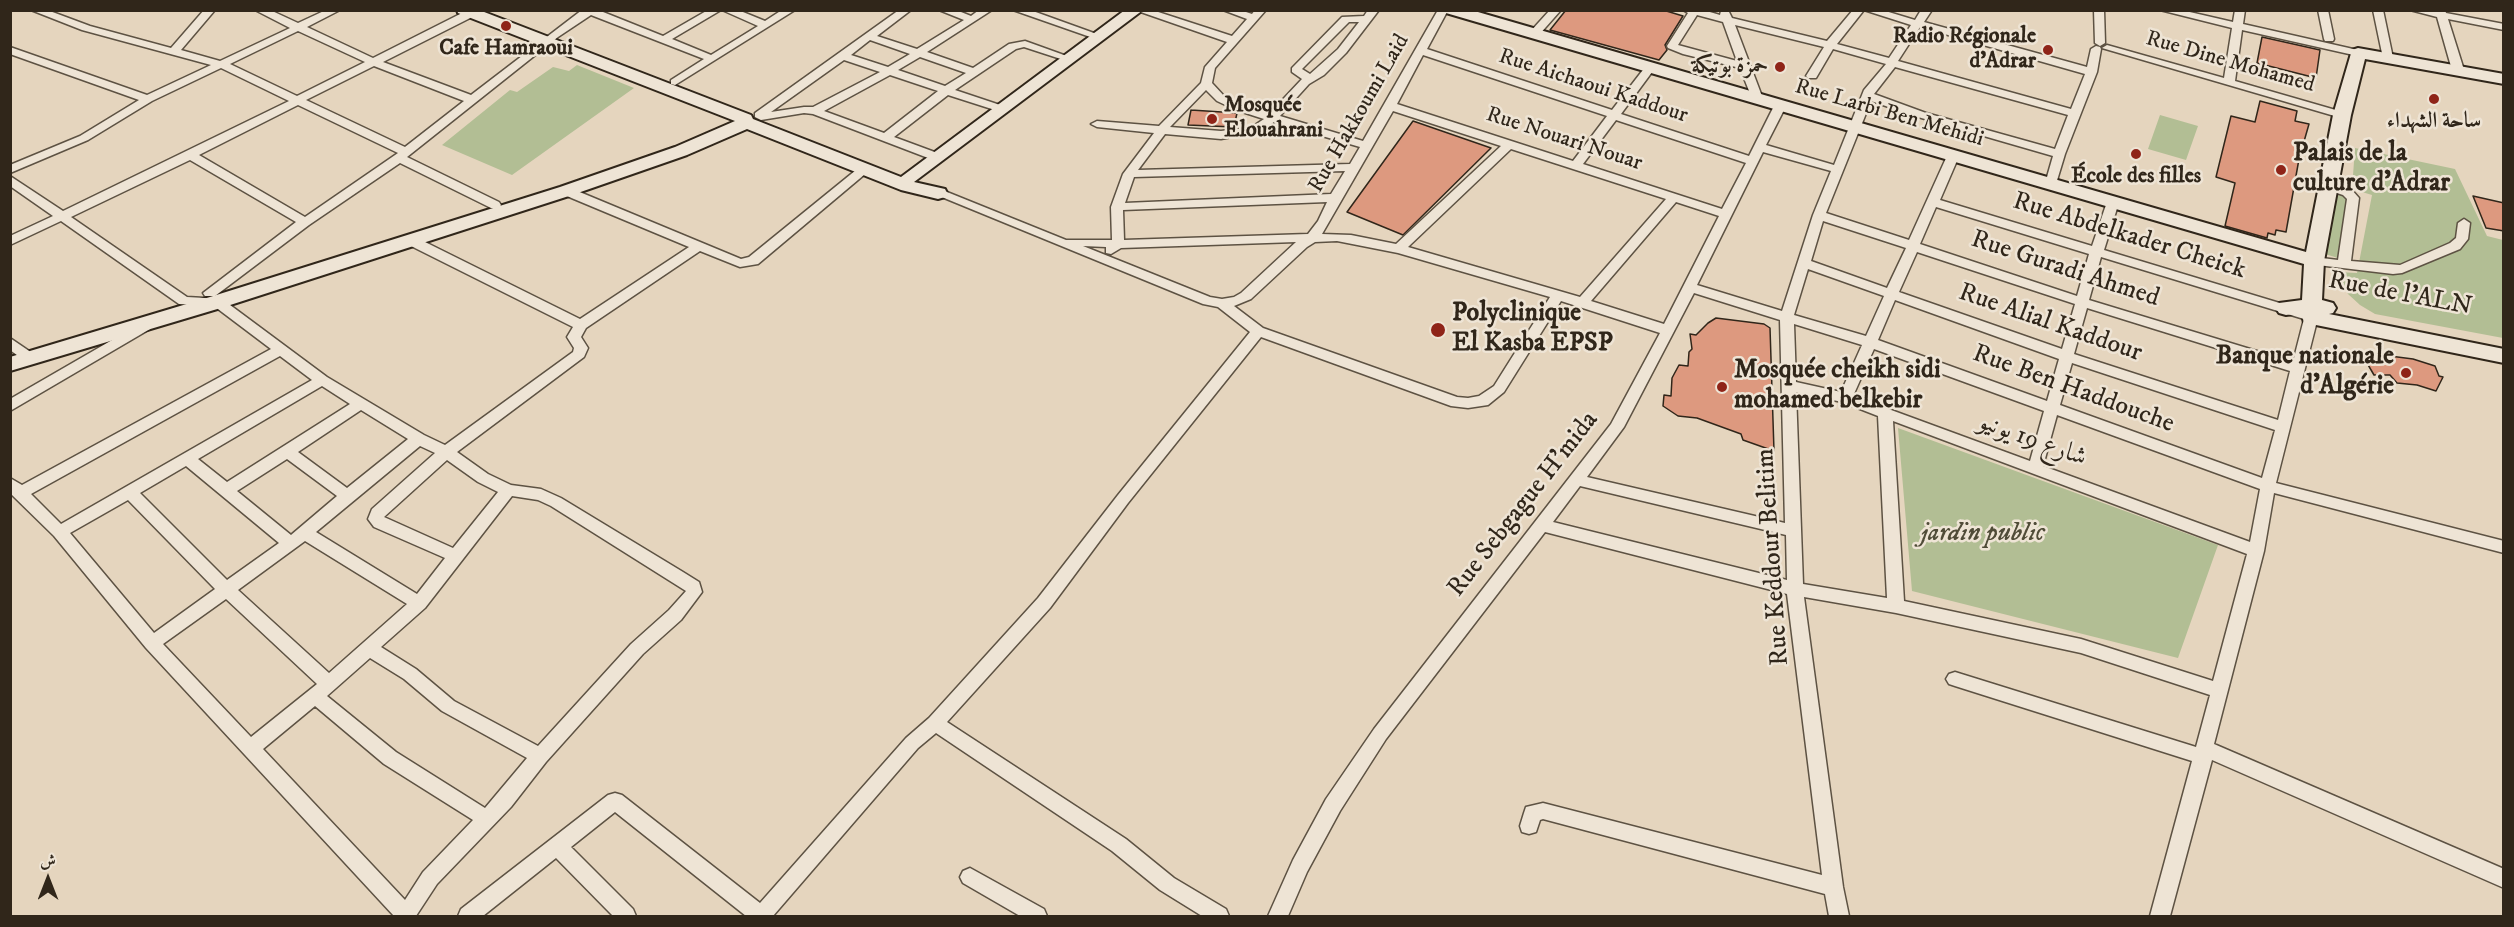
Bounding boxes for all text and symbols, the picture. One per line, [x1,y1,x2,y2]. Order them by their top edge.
marker: Cafe Hamraoui [499,19,513,33]
place label: Radio Régionale d'Adrar [1893,24,2036,76]
street label: Rue Dine Mohamed [2143,26,2317,100]
street label: Rue Hakkoumi Laid [1304,30,1416,198]
place label: Cafe Hamraoui [439,36,573,62]
marker: Radio Régionale d'Adrar [2041,43,2055,57]
street label: Rue Aichaoui Kaddour [1495,44,1691,130]
place label: حمزة بوتيكة [1691,54,1768,80]
marker: حمزة بوتيكة [1773,60,1787,74]
street label: Rue Larbi Ben Mehidi [1792,74,1986,154]
marker: ساحة الشهداء [2427,92,2441,106]
place label: Mosquée Elouahrani [1224,93,1323,144]
street label: Rue Nouari Nouar [1483,102,1645,178]
place label: ساحة الشهداء [2387,109,2481,135]
marker: Mosquée Elouahrani [1205,112,1219,126]
place label: Palais de la culture d'Adrar [2293,139,2450,200]
marker: École des filles [2129,147,2143,161]
marker: Palais de la culture d'Adrar [2274,163,2288,177]
place label: École des filles [2071,164,2201,190]
street label: Rue Abdelkader Cheick [2009,187,2249,287]
street label: Rue Guradi Ahmed [1967,225,2163,315]
street label: Rue de l'ALN [2325,266,2475,324]
street label: Rue Alial Kaddour [1954,278,2146,370]
place label: Polyclinique El Kasba EPSP [1452,299,1613,360]
marker: Polyclinique El Kasba EPSP [1429,321,1447,339]
street label: Rue Ben Haddouche [1968,339,2178,441]
place label: Banque nationale d'Algérie [2216,342,2394,404]
place label: Mosquée cheikh sidi mohamed belkebir [1734,356,1941,418]
marker: Banque nationale d'Algérie [2399,366,2413,380]
marker: Mosquée cheikh sidi mohamed belkebir [1715,380,1729,394]
street label: Rue Sebgague H'mida [1442,406,1606,604]
street label: شارع 19 يونيو [1974,407,2090,475]
street label: Rue Keddour Belitim [1751,447,1797,667]
park label: jardin public [1921,519,2045,551]
north arrow [18,849,78,909]
text: ش [40,851,56,871]

